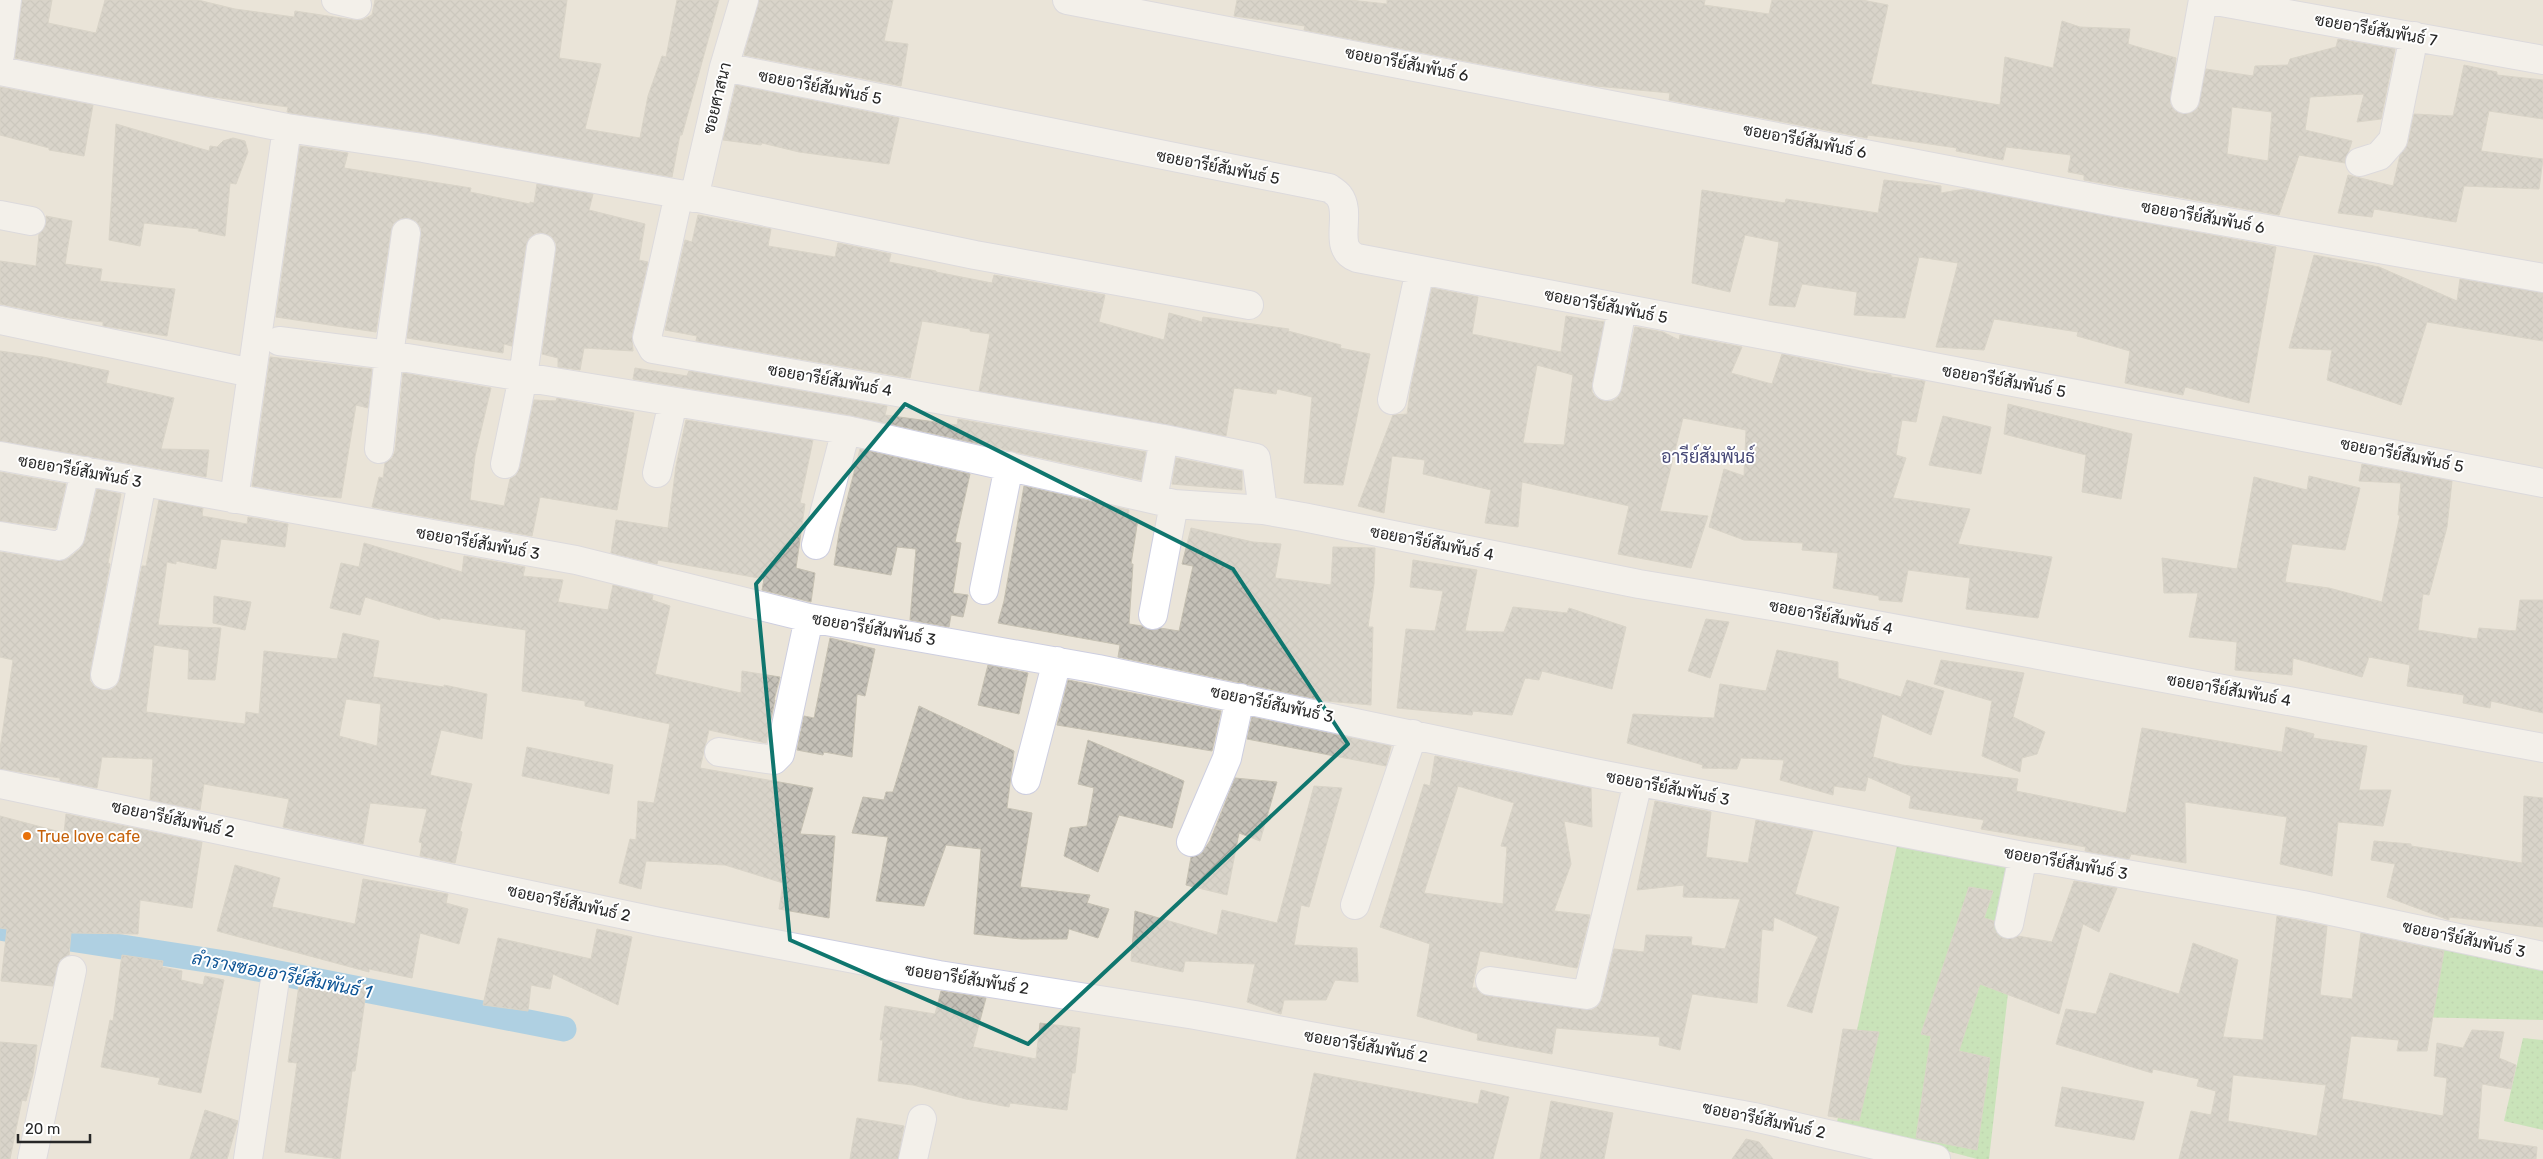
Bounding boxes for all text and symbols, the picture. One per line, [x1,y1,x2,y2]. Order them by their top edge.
street label: ซอยอารีย์สัมพันธ์ 7 [2313,7,2439,50]
street label: ซอยอารีย์สัมพันธ์ 6 [1344,40,1471,85]
street label: ซอยศาสนา [699,60,735,136]
street label: ซอยอารีย์สัมพันธ์ 5 [757,63,884,108]
street label: ซอยอารีย์สัมพันธ์ 6 [1742,117,1869,162]
street label: ซอยอารีย์สัมพันธ์ 5 [1155,143,1282,188]
street label: ซอยอารีย์สัมพันธ์ 6 [2140,194,2267,237]
street label: ซอยอารีย์สัมพันธ์ 5 [1543,282,1670,327]
street label: ซอยอารีย์สัมพันธ์ 4 [766,357,894,400]
street label: ซอยอารีย์สัมพันธ์ 5 [1941,358,2068,401]
street label: ซอยอารีย์สัมพันธ์ 5 [2339,431,2466,476]
district label: อารีย์สัมพันธ์ [1661,444,1755,468]
street label: ซอยอารีย์สัมพันธ์ 3 [17,448,144,491]
street label: ซอยอารีย์สัมพันธ์ 4 [1368,519,1496,564]
street label: ซอยอารีย์สัมพันธ์ 3 [415,520,542,563]
street label: ซอยอารีย์สัมพันธ์ 4 [1767,593,1895,638]
street label: ซอยอารีย์สัมพันธ์ 3 [811,606,938,649]
street label: ซอยอารีย์สัมพันธ์ 4 [2165,667,2293,710]
street label: ซอยอารีย์สัมพันธ์ 3 [1209,679,1336,726]
street label: ซอยอารีย์สัมพันธ์ 3 [1605,764,1732,809]
street label: ซอยอารีย์สัมพันธ์ 2 [110,794,237,841]
place label: True love cafe [37,827,140,846]
marker: True love cafe [21,830,33,842]
street label: ซอยอารีย์สัมพันธ์ 3 [2003,840,2130,883]
street label: ซอยอารีย์สัมพันธ์ 2 [506,878,633,925]
street label: ซอยอารีย์สัมพันธ์ 3 [2401,914,2528,961]
water label: ลำรางซอยอารีย์สัมพันธ์ 1 [190,945,375,1003]
street label: ซอยอารีย์สัมพันธ์ 2 [904,957,1031,998]
street label: ซอยอารีย์สัมพันธ์ 2 [1303,1023,1430,1066]
street label: ซอยอารีย์สัมพันธ์ 2 [1701,1095,1828,1142]
scale bar [18,1112,90,1144]
text: 20 m [25,1120,60,1138]

